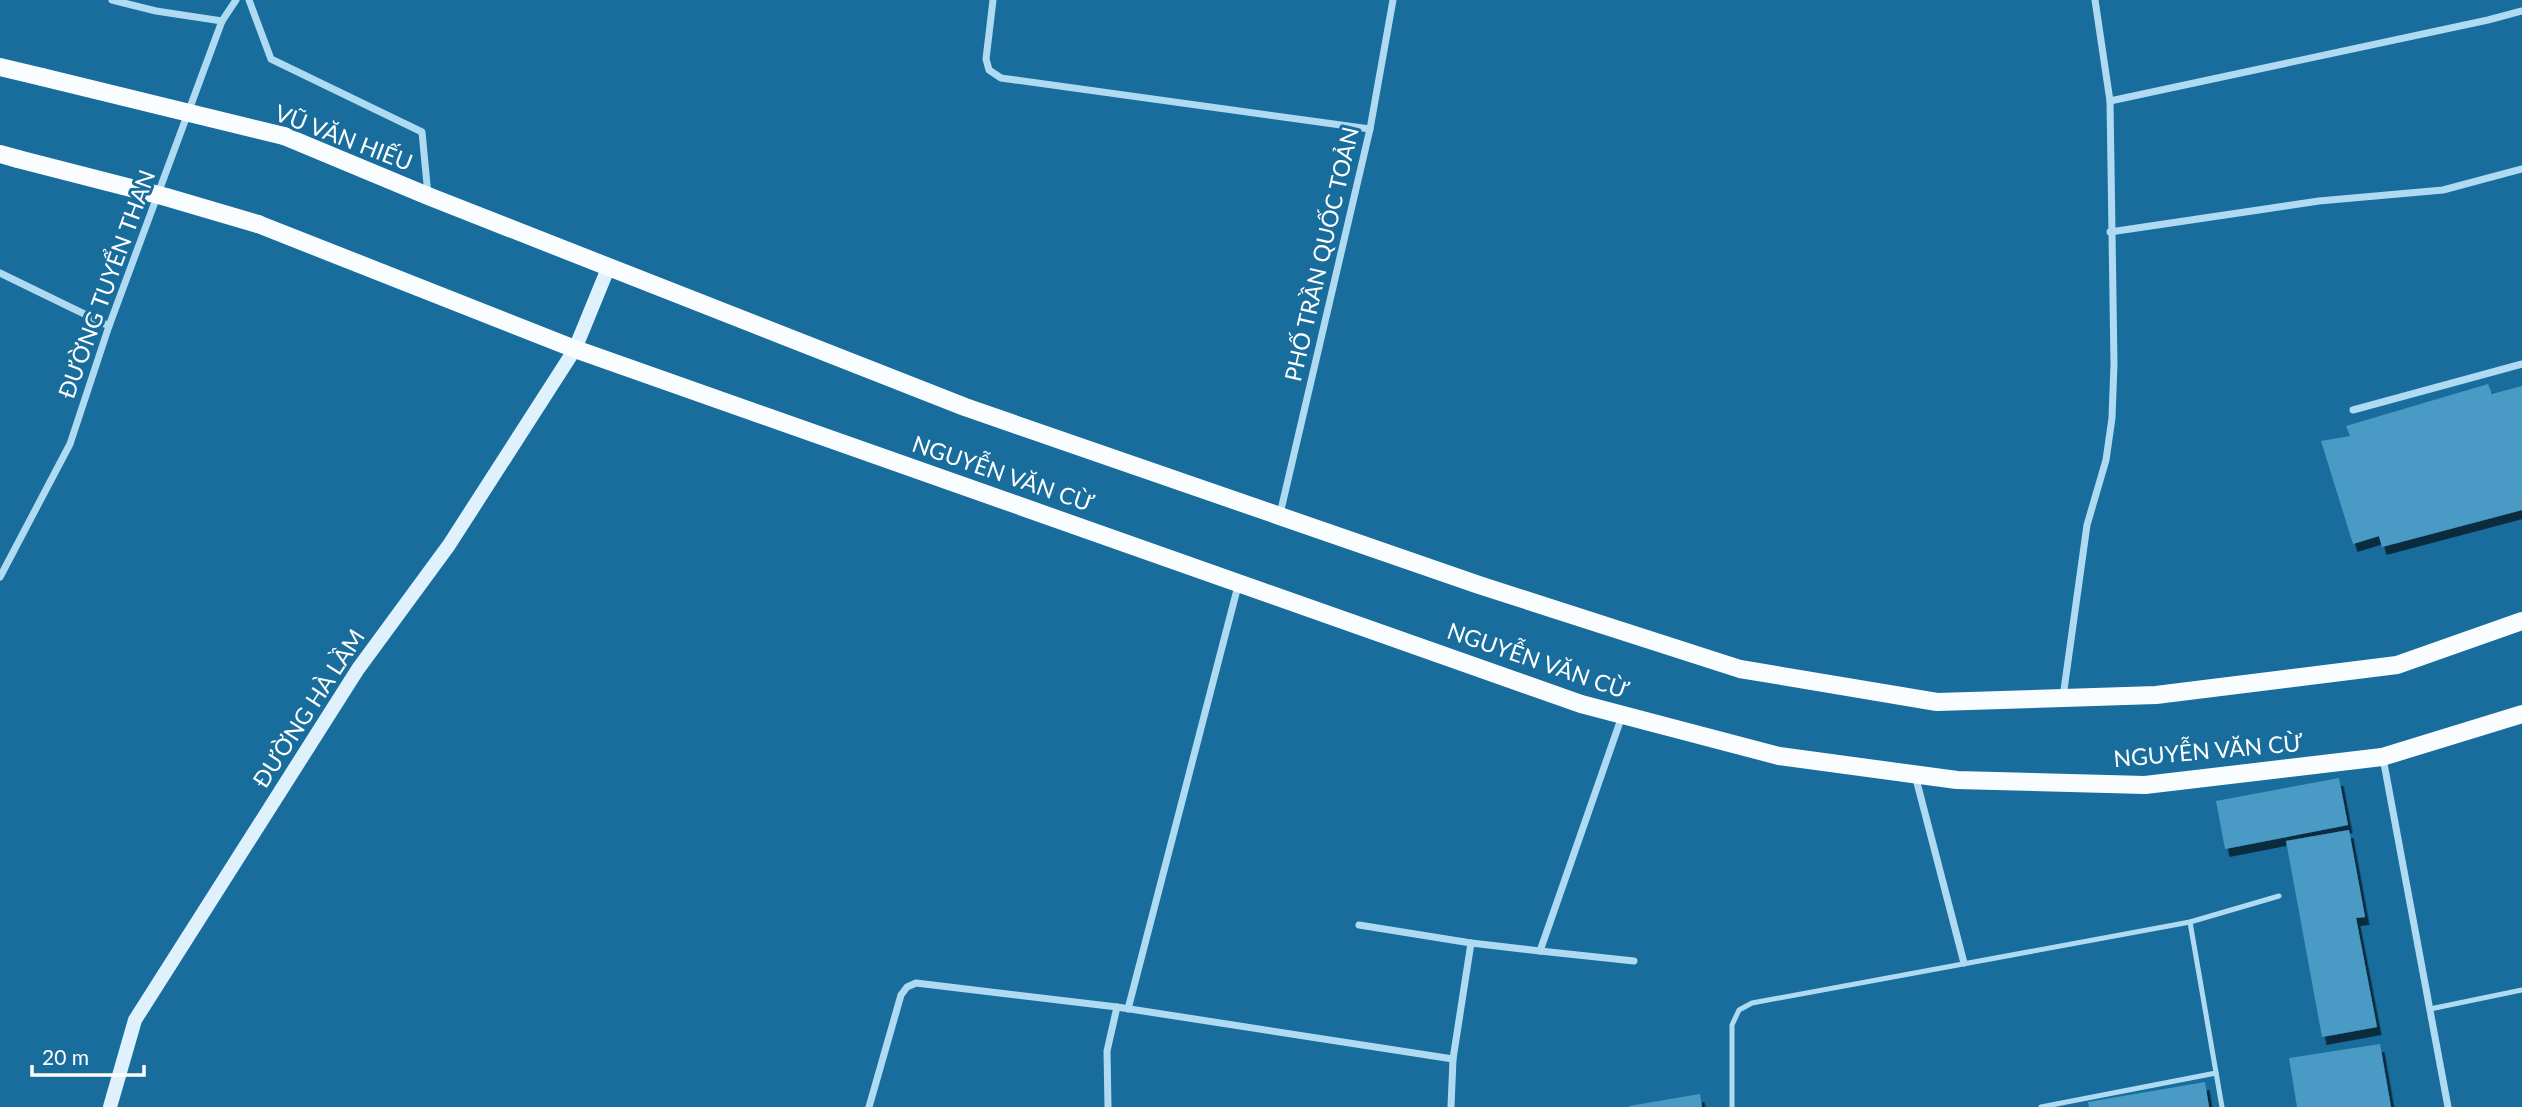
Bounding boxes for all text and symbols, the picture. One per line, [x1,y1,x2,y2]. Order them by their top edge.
street label: VŨ VĂN HIẾU [271,98,417,176]
street label: PHỐ TRẦN QUỐC TOẢN [1278,124,1364,384]
street label: ĐƯỜNG TUYỂN THAN [51,166,160,402]
street label: NGUYỄN VĂN CỪ [909,426,1099,517]
street label: NGUYỄN VĂN CỪ [1444,613,1634,704]
street label: ĐƯỜNG HÀ LẦM [246,623,370,793]
street label: NGUYỄN VĂN CỪ [2112,725,2304,772]
scale bar [32,1034,144,1078]
text: 20 m [42,1044,89,1069]

